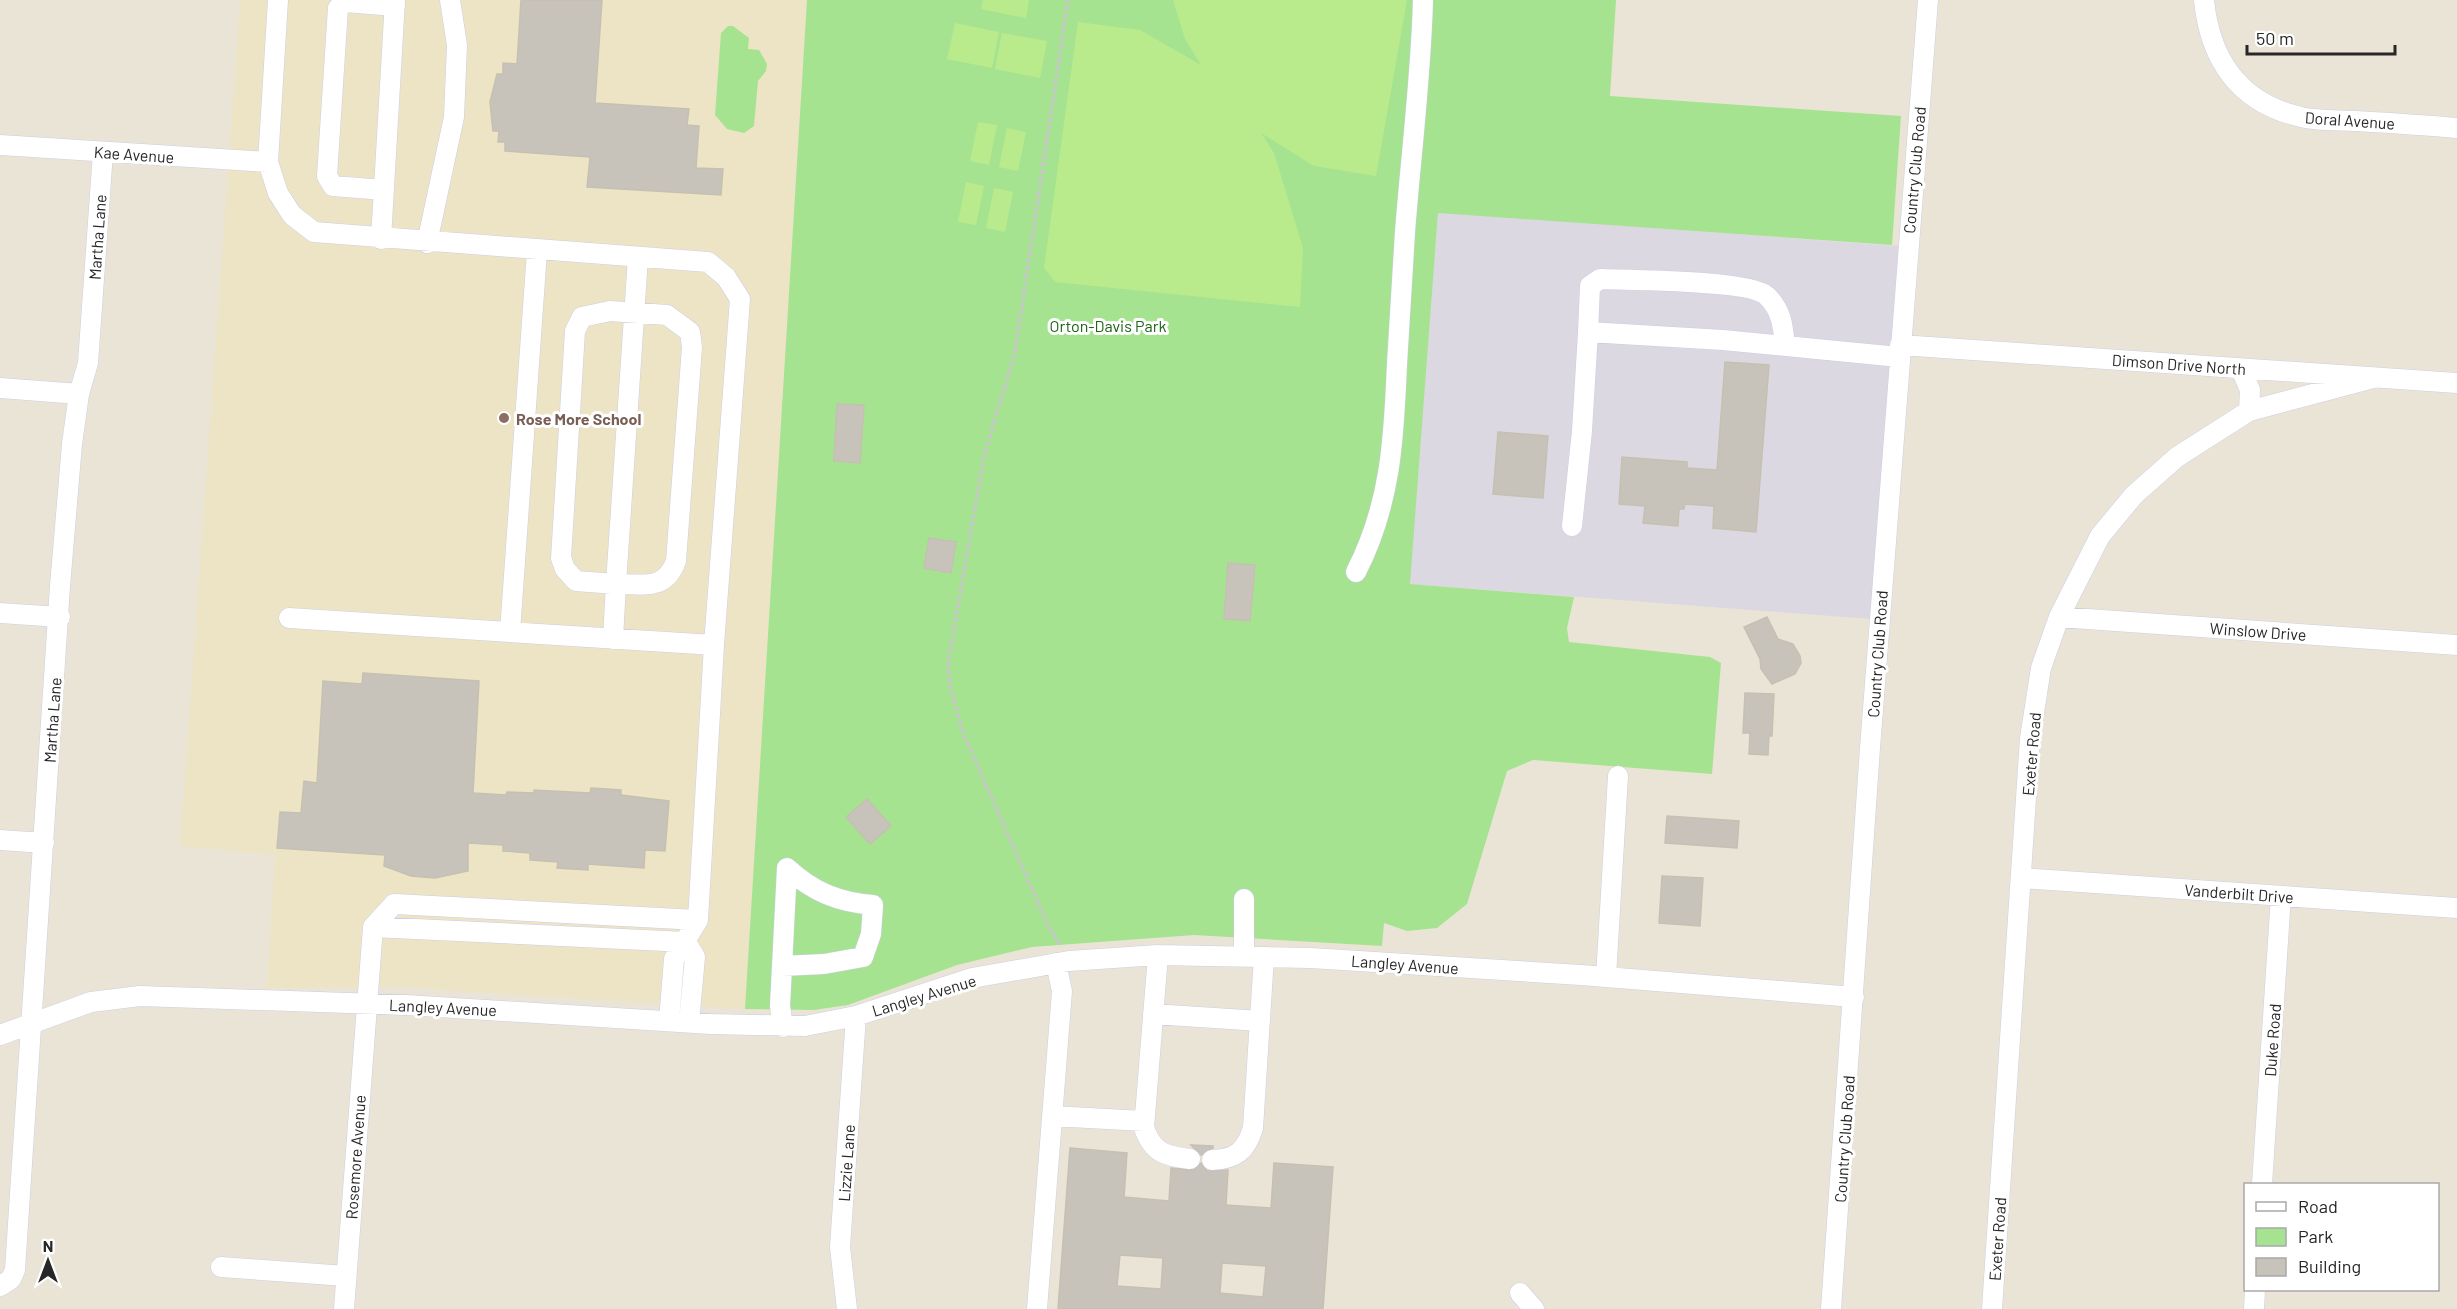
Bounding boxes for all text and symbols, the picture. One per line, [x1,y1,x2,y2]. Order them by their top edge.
scale bar [2247,18,2396,56]
text: 50 m [2256,27,2294,49]
street label: Country Club Road [1899,106,1929,234]
street label: Doral Avenue [2304,107,2396,133]
street label: Kae Avenue [93,142,175,166]
street label: Martha Lane [85,194,109,280]
park label: Orton-Davis Park [1049,316,1167,335]
street label: Dimson Drive North [2111,350,2247,378]
place label: Rose More School [516,409,641,428]
marker: Rose More School [497,411,511,425]
street label: Country Club Road [1863,590,1891,718]
street label: Winslow Drive [2209,618,2307,644]
street label: Martha Lane [40,677,64,763]
street label: Exeter Road [2018,711,2044,797]
street label: Vanderbilt Drive [2184,880,2294,906]
street label: Langley Avenue [1351,951,1459,977]
street label: Langley Avenue [870,970,978,1020]
street label: Langley Avenue [389,995,497,1019]
street label: Duke Road [2260,1003,2284,1077]
street label: Country Club Road [1830,1075,1858,1203]
street label: Rosemore Avenue [341,1094,369,1220]
street label: Lizzie Lane [834,1124,858,1202]
legend [2244,1183,2439,1291]
text: Road [2298,1195,2338,1217]
street label: Exeter Road [1985,1196,2009,1282]
text: Park [2298,1225,2333,1247]
north arrow [18,1231,78,1291]
text: N [43,1236,53,1255]
text: Building [2298,1255,2361,1277]

